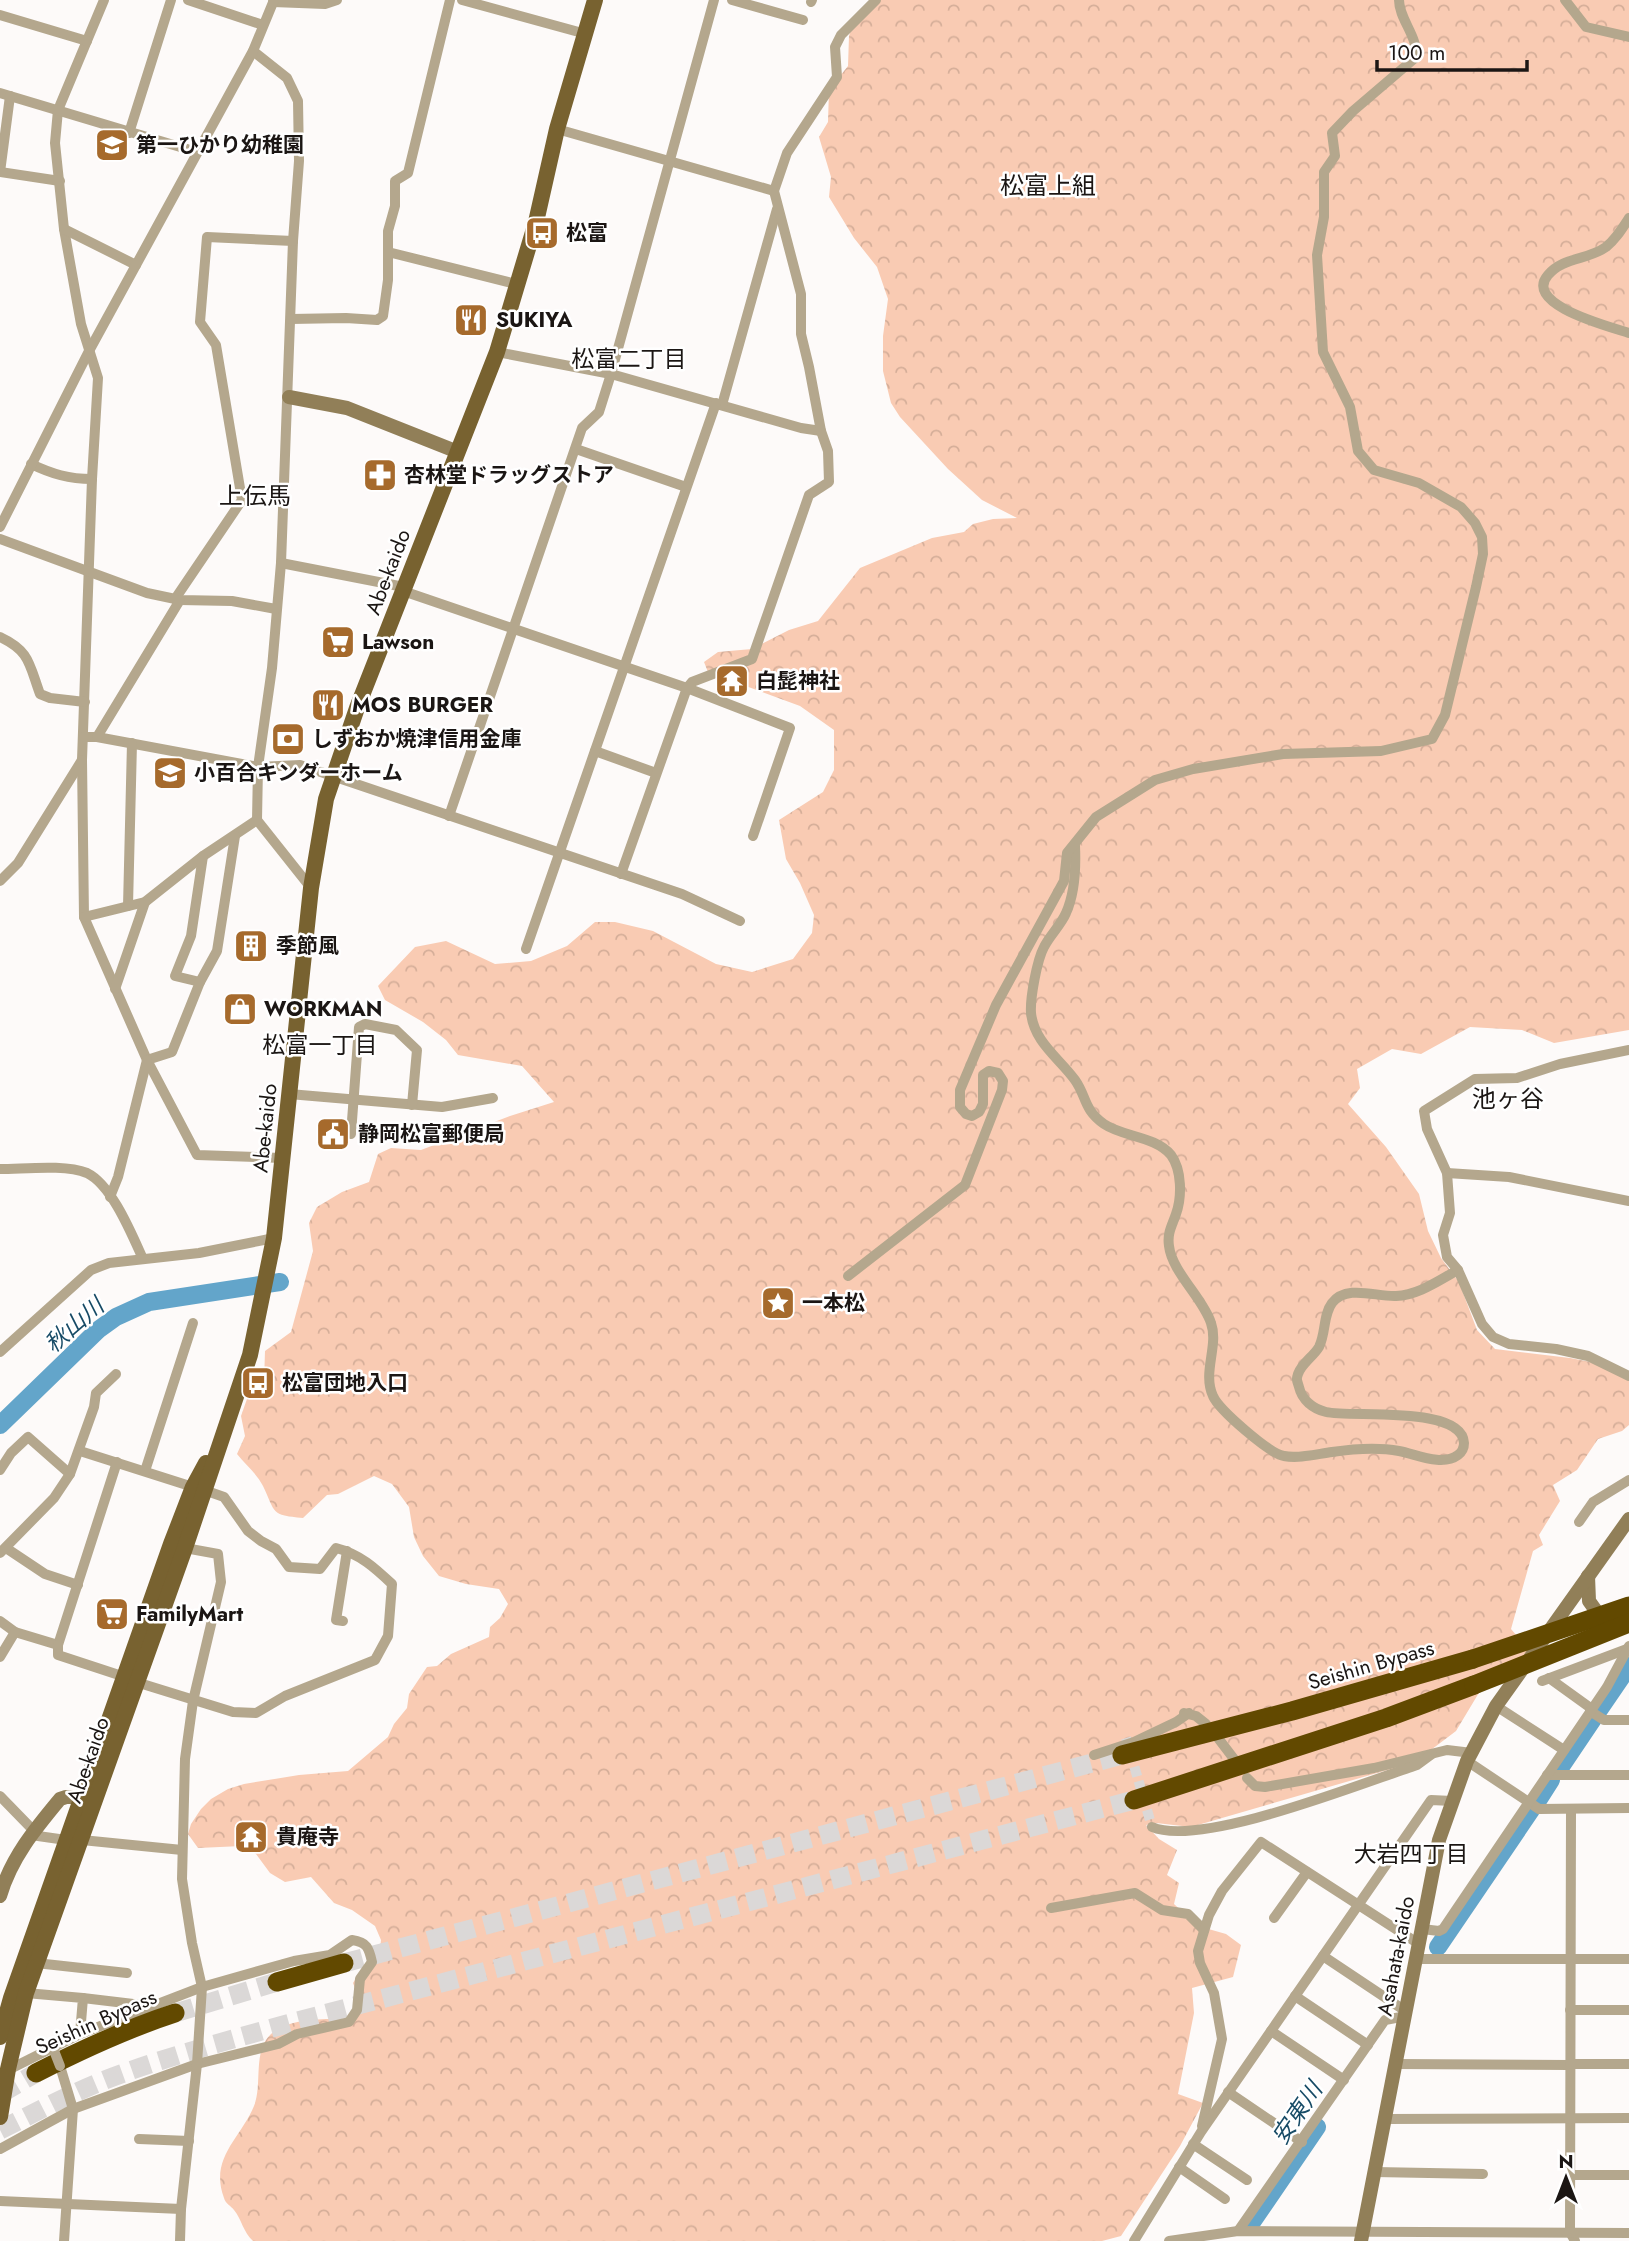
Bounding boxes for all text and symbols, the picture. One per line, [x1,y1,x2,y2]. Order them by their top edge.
scale bar [1377,28,1528,72]
text: 100 m [1388,38,1445,68]
school or university icon: 第一ひかり幼稚園 [93,126,131,164]
place label: 第一ひかり幼稚園 [136,130,304,160]
district label: 松富上組 [1000,168,1096,203]
bus stop icon: 松富 [523,214,561,252]
place label: 松富 [566,218,608,248]
restaurant icon: SUKIYA [452,301,490,339]
place label: SUKIYA [496,305,573,335]
district label: 松富二丁目 [572,342,687,376]
pharmacy icon: 杏林堂ドラッグストア [361,456,399,494]
place label: 杏林堂ドラッグストア [404,460,614,490]
district label: 上伝馬 [219,478,291,513]
street label: Abe-kaido [358,525,418,619]
supermarket icon: Lawson [319,623,357,661]
place label: Lawson [362,627,434,657]
temple icon: 白髭神社 [713,662,751,700]
place label: 白髭神社 [756,666,840,696]
restaurant icon: MOS BURGER [309,686,347,724]
place label: MOS BURGER [352,690,493,720]
bank icon: しずおか焼津信用金庫 [269,720,307,758]
place label: しずおか焼津信用金庫 [312,724,522,754]
school or university icon: 小百合キンダーホーム [151,754,189,792]
place label: 小百合キンダーホーム [194,758,403,788]
building icon: 季節風 [232,927,270,965]
place label: 季節風 [276,931,339,961]
shop icon: WORKMAN [221,990,259,1028]
place label: WORKMAN [264,994,382,1024]
district label: 松富一丁目 [263,1028,378,1062]
district label: 池ヶ谷 [1472,1081,1544,1116]
street label: Abe-kaido [245,1082,285,1174]
public building icon: 静岡松富郵便局 [314,1115,352,1153]
place label: 静岡松富郵便局 [358,1119,505,1149]
place icon: 一本松 [759,1284,797,1322]
water label: 秋山川 [37,1288,113,1360]
place label: 一本松 [802,1288,865,1318]
bus stop icon: 松富団地入口 [239,1364,277,1402]
place label: 松富団地入口 [282,1368,408,1398]
supermarket icon: FamilyMart [93,1595,131,1633]
place label: FamilyMart [136,1599,244,1629]
street label: Seishin Bypass [1304,1633,1438,1697]
street label: Abe-kaido [59,1713,117,1807]
temple icon: 貴庵寺 [232,1818,270,1856]
place label: 貴庵寺 [276,1822,339,1852]
district label: 大岩四丁目 [1354,1837,1469,1871]
street label: Asahata-kaido [1370,1894,1422,2018]
street label: Seishin Bypass [31,1982,161,2062]
water label: 安東川 [1264,2072,1332,2151]
north arrow [1531,2143,1601,2213]
text: N [1558,2148,1574,2175]

